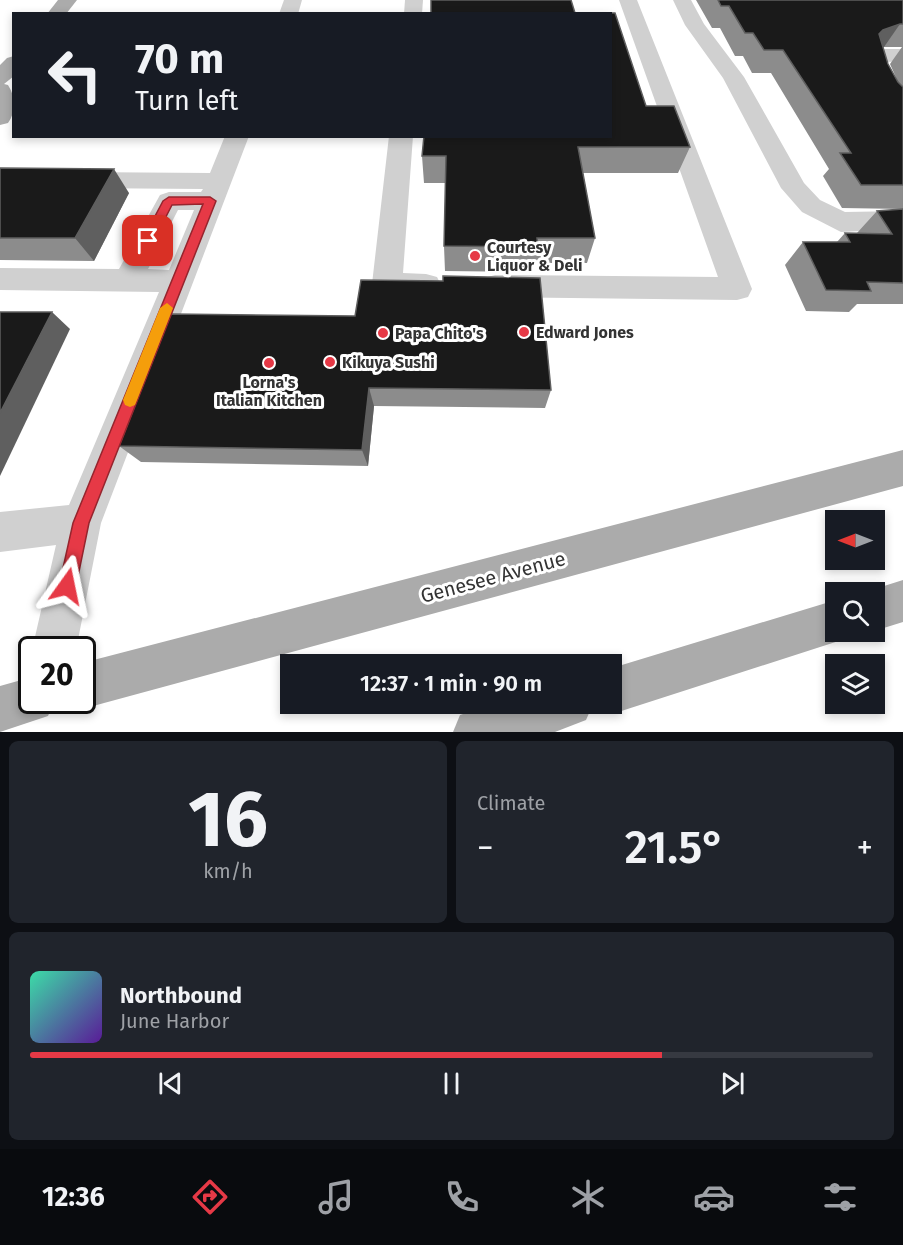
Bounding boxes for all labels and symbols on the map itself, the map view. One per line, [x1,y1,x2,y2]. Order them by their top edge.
pin [122,215,173,266]
place label: Courtesy Liquor & Deli [487,238,583,275]
marker: Courtesy Liquor & Deli [468,249,482,263]
place label: Edward Jones [536,323,634,342]
place label: Papa Chito's [395,324,484,343]
marker: Edward Jones [517,325,531,339]
marker: Papa Chito's [376,326,390,340]
place label: Kikuya Sushi [342,353,435,372]
marker: Kikuya Sushi [323,355,337,369]
marker: Lorna's Italian Kitchen [262,356,276,370]
place label: Lorna's Italian Kitchen [216,373,322,410]
north arrow [825,510,885,570]
street label: Genesee Avenue [418,546,568,608]
position arrow [35,554,99,618]
speed limit sign: 20 [18,636,96,714]

